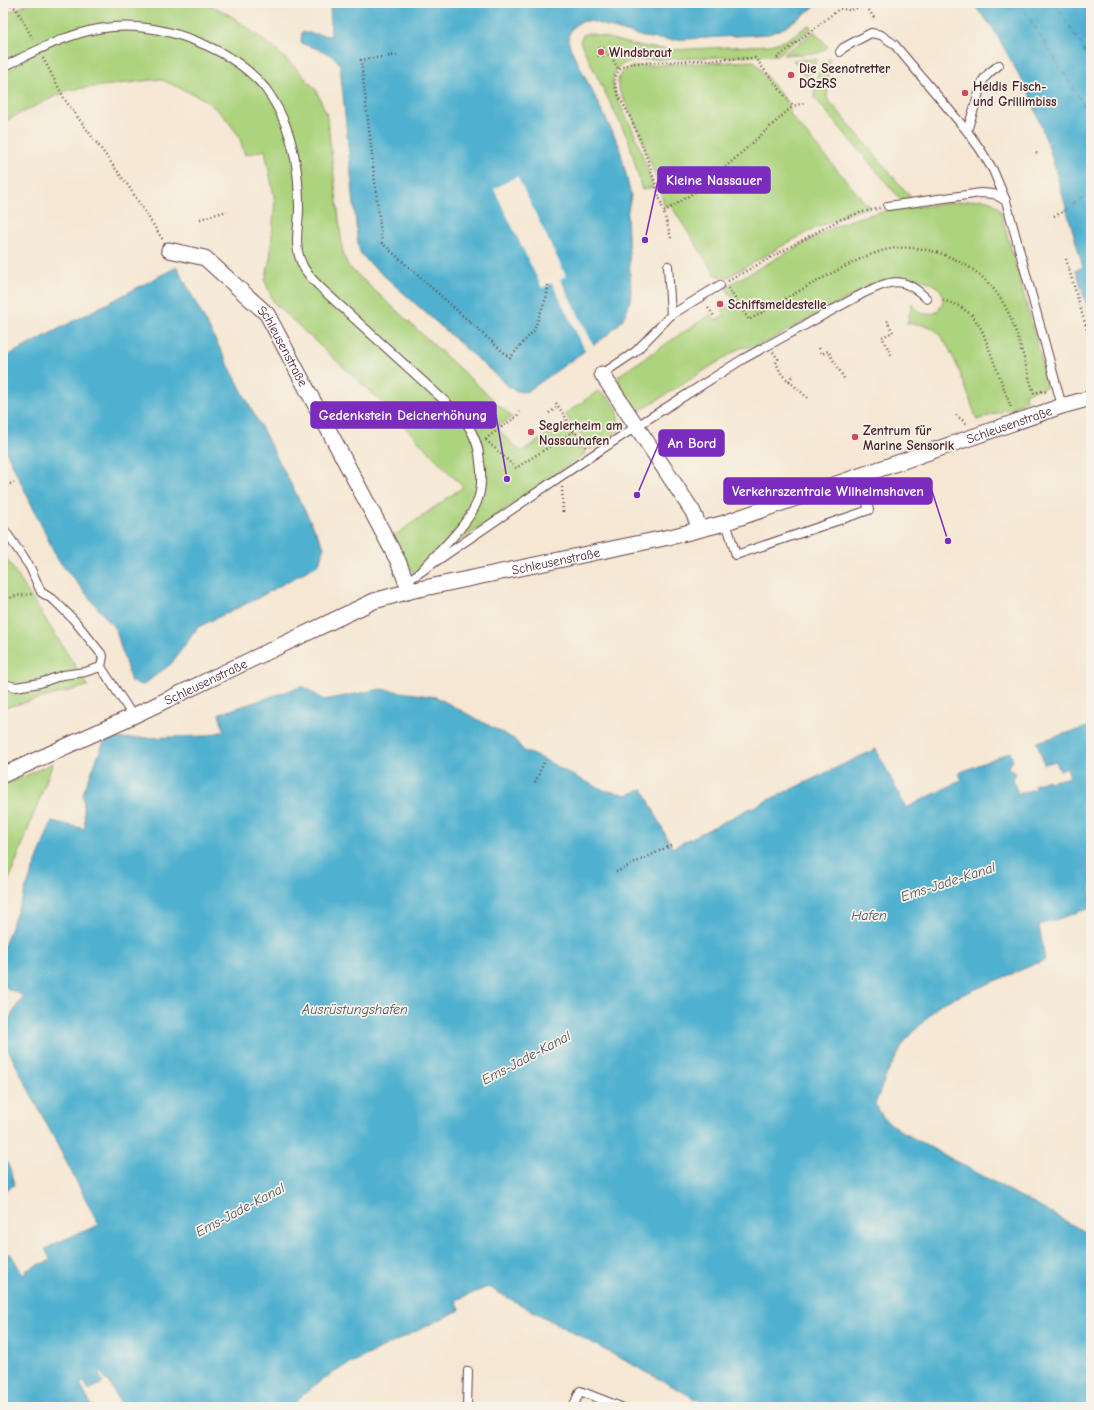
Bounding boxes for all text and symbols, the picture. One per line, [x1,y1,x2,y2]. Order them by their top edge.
place label: Windsbraut [609,45,673,60]
marker: Windsbraut [596,47,606,57]
place label: Die Seenotretter DGzRS [799,61,891,91]
marker: Die Seenotretter DGzRS [786,70,796,80]
place label: Heidis Fisch- und Grillimbiss [973,79,1057,109]
marker: Heidis Fisch- und Grillimbiss [960,88,970,98]
callout: Kleine Nassauer [658,167,770,193]
text: Kleine Nassauer [666,172,762,189]
place label: Schiffsmeldestelle [728,297,827,312]
marker: Schiffsmeldestelle [715,299,725,309]
street label: Schleusenstraße [255,302,312,389]
callout: Gedenkstein Deicherhöhung [311,402,496,428]
street label: Schleusenstraße [964,402,1054,446]
text: Gedenkstein Deicherhöhung [319,407,487,424]
place label: Seglerheim am Nassauhafen [539,418,623,448]
place label: Zentrum für Marine Sensorik [863,423,955,453]
marker: Seglerheim am Nassauhafen [526,427,536,437]
callout: An Bord [659,430,724,456]
marker: Zentrum für Marine Sensorik [850,432,860,442]
text: An Bord [668,435,716,452]
callout: Verkehrszentrale Wilhelmshaven [724,478,932,504]
text: Verkehrszentrale Wilhelmshaven [732,483,924,500]
street label: Schleusenstraße [510,544,602,577]
street label: Schleusenstraße [162,655,250,708]
water label: Ems-Jade-Kanal [899,858,998,905]
water label: Hafen [851,907,887,924]
water label: Ausrüstungshafen [301,1001,408,1018]
water label: Ems-Jade-Kanal [479,1027,574,1089]
water label: Ems-Jade-Kanal [193,1179,288,1241]

